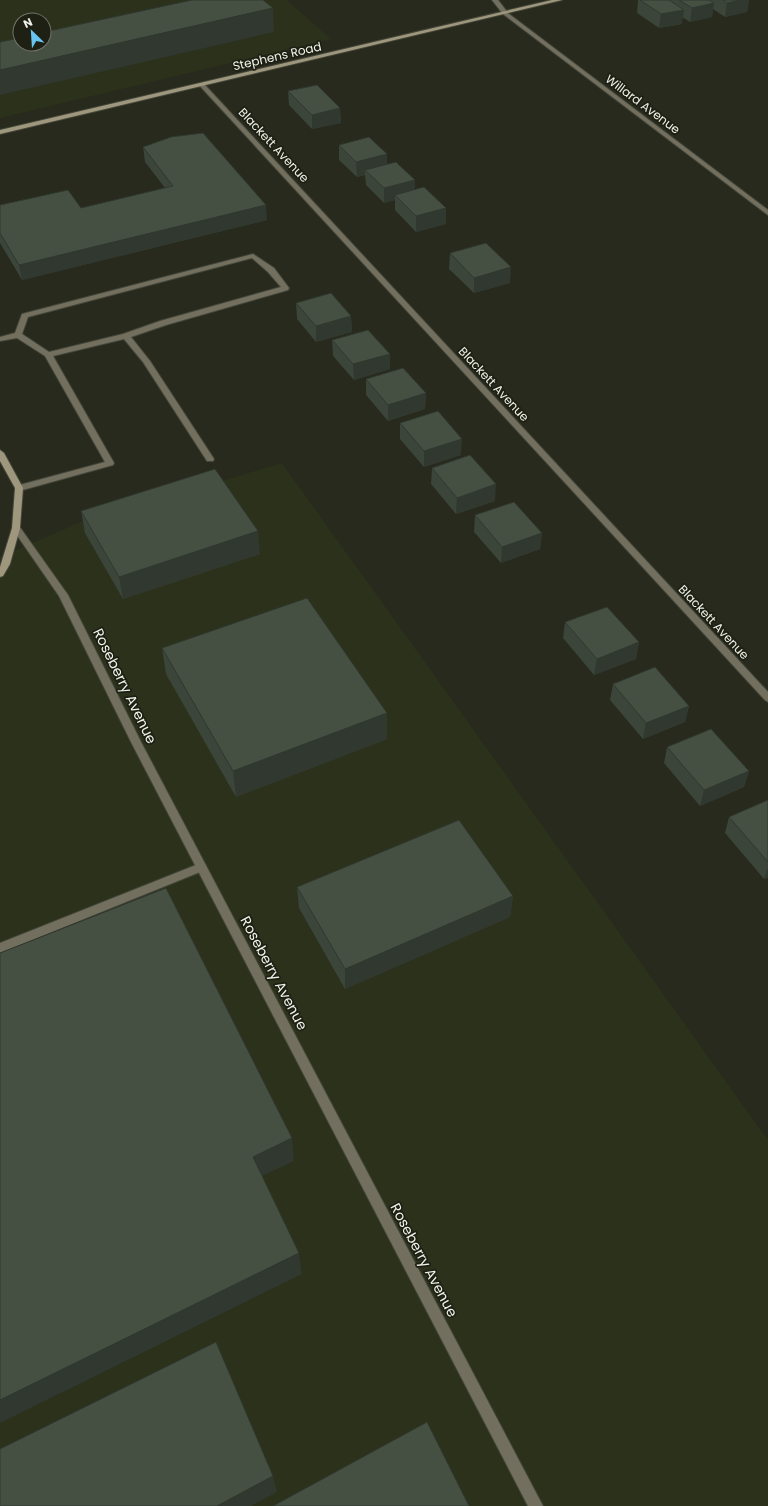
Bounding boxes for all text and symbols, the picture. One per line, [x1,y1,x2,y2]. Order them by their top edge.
north arrow [12,12,52,52]
text: N [21,14,35,32]
street label: Stephens Road [231,38,323,74]
street label: Willard Avenue [602,70,684,138]
street label: Blackett Avenue [235,104,313,186]
street label: Blackett Avenue [455,343,533,425]
street label: Blackett Avenue [675,581,753,663]
street label: Roseberry Avenue [88,625,162,747]
street label: Roseberry Avenue [236,913,313,1034]
street label: Roseberry Avenue [386,1200,463,1321]

